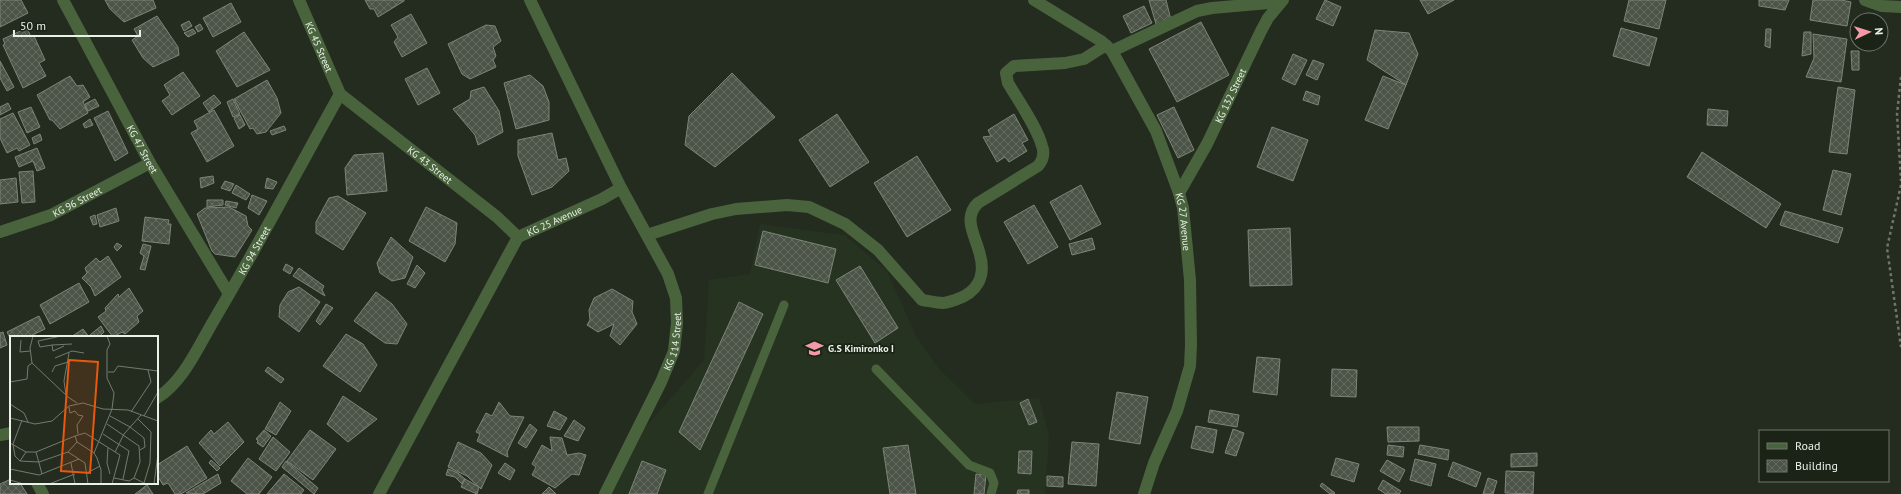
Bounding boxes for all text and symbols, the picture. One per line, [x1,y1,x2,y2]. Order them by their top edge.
scale bar [14,12,140,38]
north arrow [1849,12,1889,52]
text: 50 m [20,18,46,33]
street label: KG 45 Street [302,20,336,75]
text: N [1872,27,1886,35]
street label: KG 132 Street [1212,66,1249,125]
street label: KG 47 Street [124,123,161,176]
street label: KG 43 Street [405,143,455,187]
street label: KG 96 Street [50,183,104,220]
street label: KG 27 Avenue [1172,191,1193,251]
street label: KG 25 Avenue [525,203,584,239]
street label: KG 94 Street [236,223,273,277]
street label: KG 114 Street [661,312,684,372]
inset map [10,336,158,484]
school or university icon: G.S Kimironko I [805,338,825,358]
place label: G.S Kimironko I [828,342,894,355]
legend [1759,430,1889,482]
text: Road [1795,438,1820,453]
text: Building [1795,458,1838,473]

